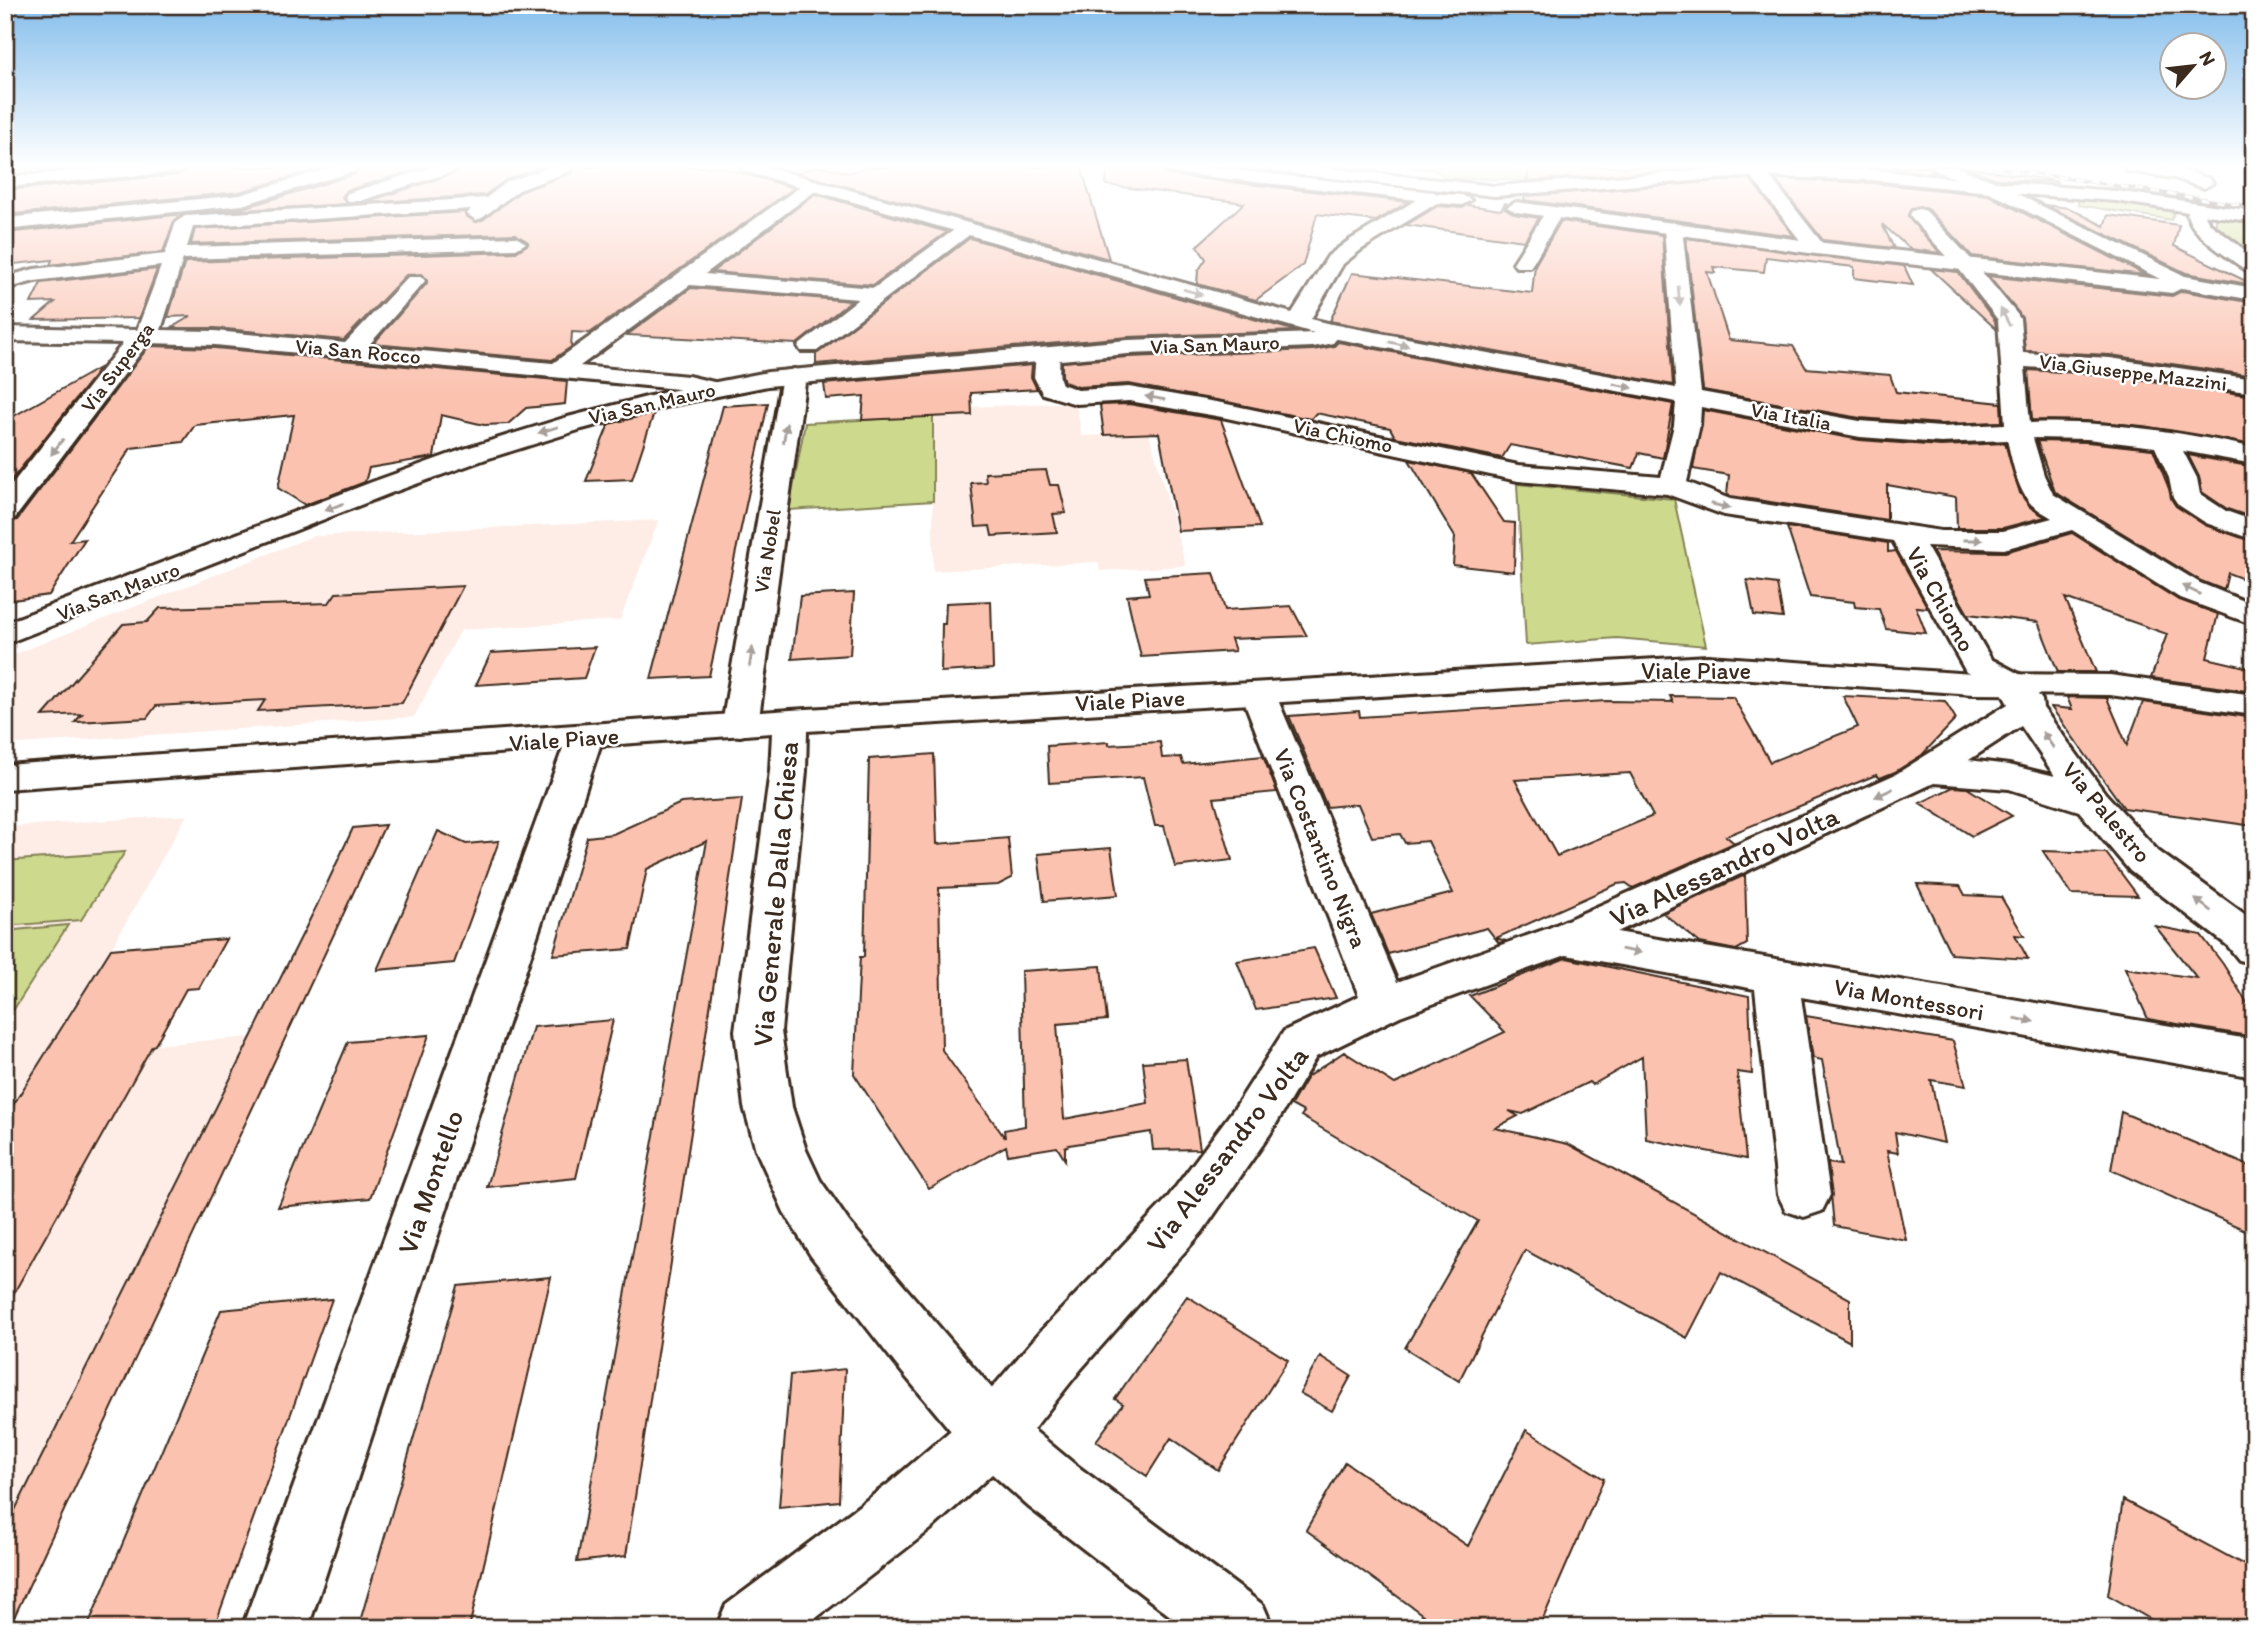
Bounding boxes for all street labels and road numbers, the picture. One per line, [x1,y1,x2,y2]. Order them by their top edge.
street label: Via Superga [75,317,159,417]
street label: Via San Mauro [1150,329,1280,359]
street label: Via San Rocco [294,333,422,369]
street label: Via Giuseppe Mazzini [2038,348,2228,396]
street label: Via San Mauro [586,376,718,430]
street label: Via Italia [1749,397,1833,435]
street label: Via Chiomo [1291,412,1395,458]
street label: Via Nobel [748,507,786,595]
street label: Via Chiomo [1900,541,1982,657]
street label: Via San Mauro [53,556,183,626]
street label: Viale Piave [1641,656,1751,685]
street label: Viale Piave [1074,683,1186,717]
street label: Viale Piave [508,721,620,757]
street label: Via Generale Dalla Chiesa [745,740,805,1048]
street label: Via Costantino Nigra [1268,744,1374,952]
street label: Via Palestro [2056,755,2158,869]
street label: Via Alessandro Volta [1604,798,1844,934]
street label: Via Montessori [1832,972,1986,1026]
street label: Via Alessandro Volta [1139,1039,1316,1259]
street label: Via Montello [389,1105,471,1259]

